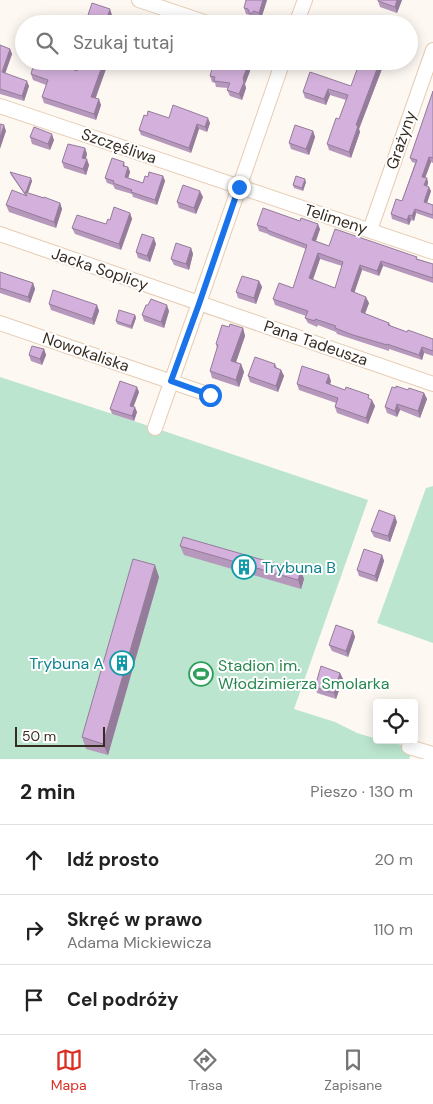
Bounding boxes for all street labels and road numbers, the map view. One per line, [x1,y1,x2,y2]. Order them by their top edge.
street label: Grażyny [381,108,421,172]
street label: Szczęśliwa [79,123,159,169]
street label: Telimeny [302,199,370,239]
street label: Jacka Soplicy [49,243,151,295]
street label: Pana Tadeusza [261,315,371,371]
street label: Nowokaliska [40,327,132,377]

